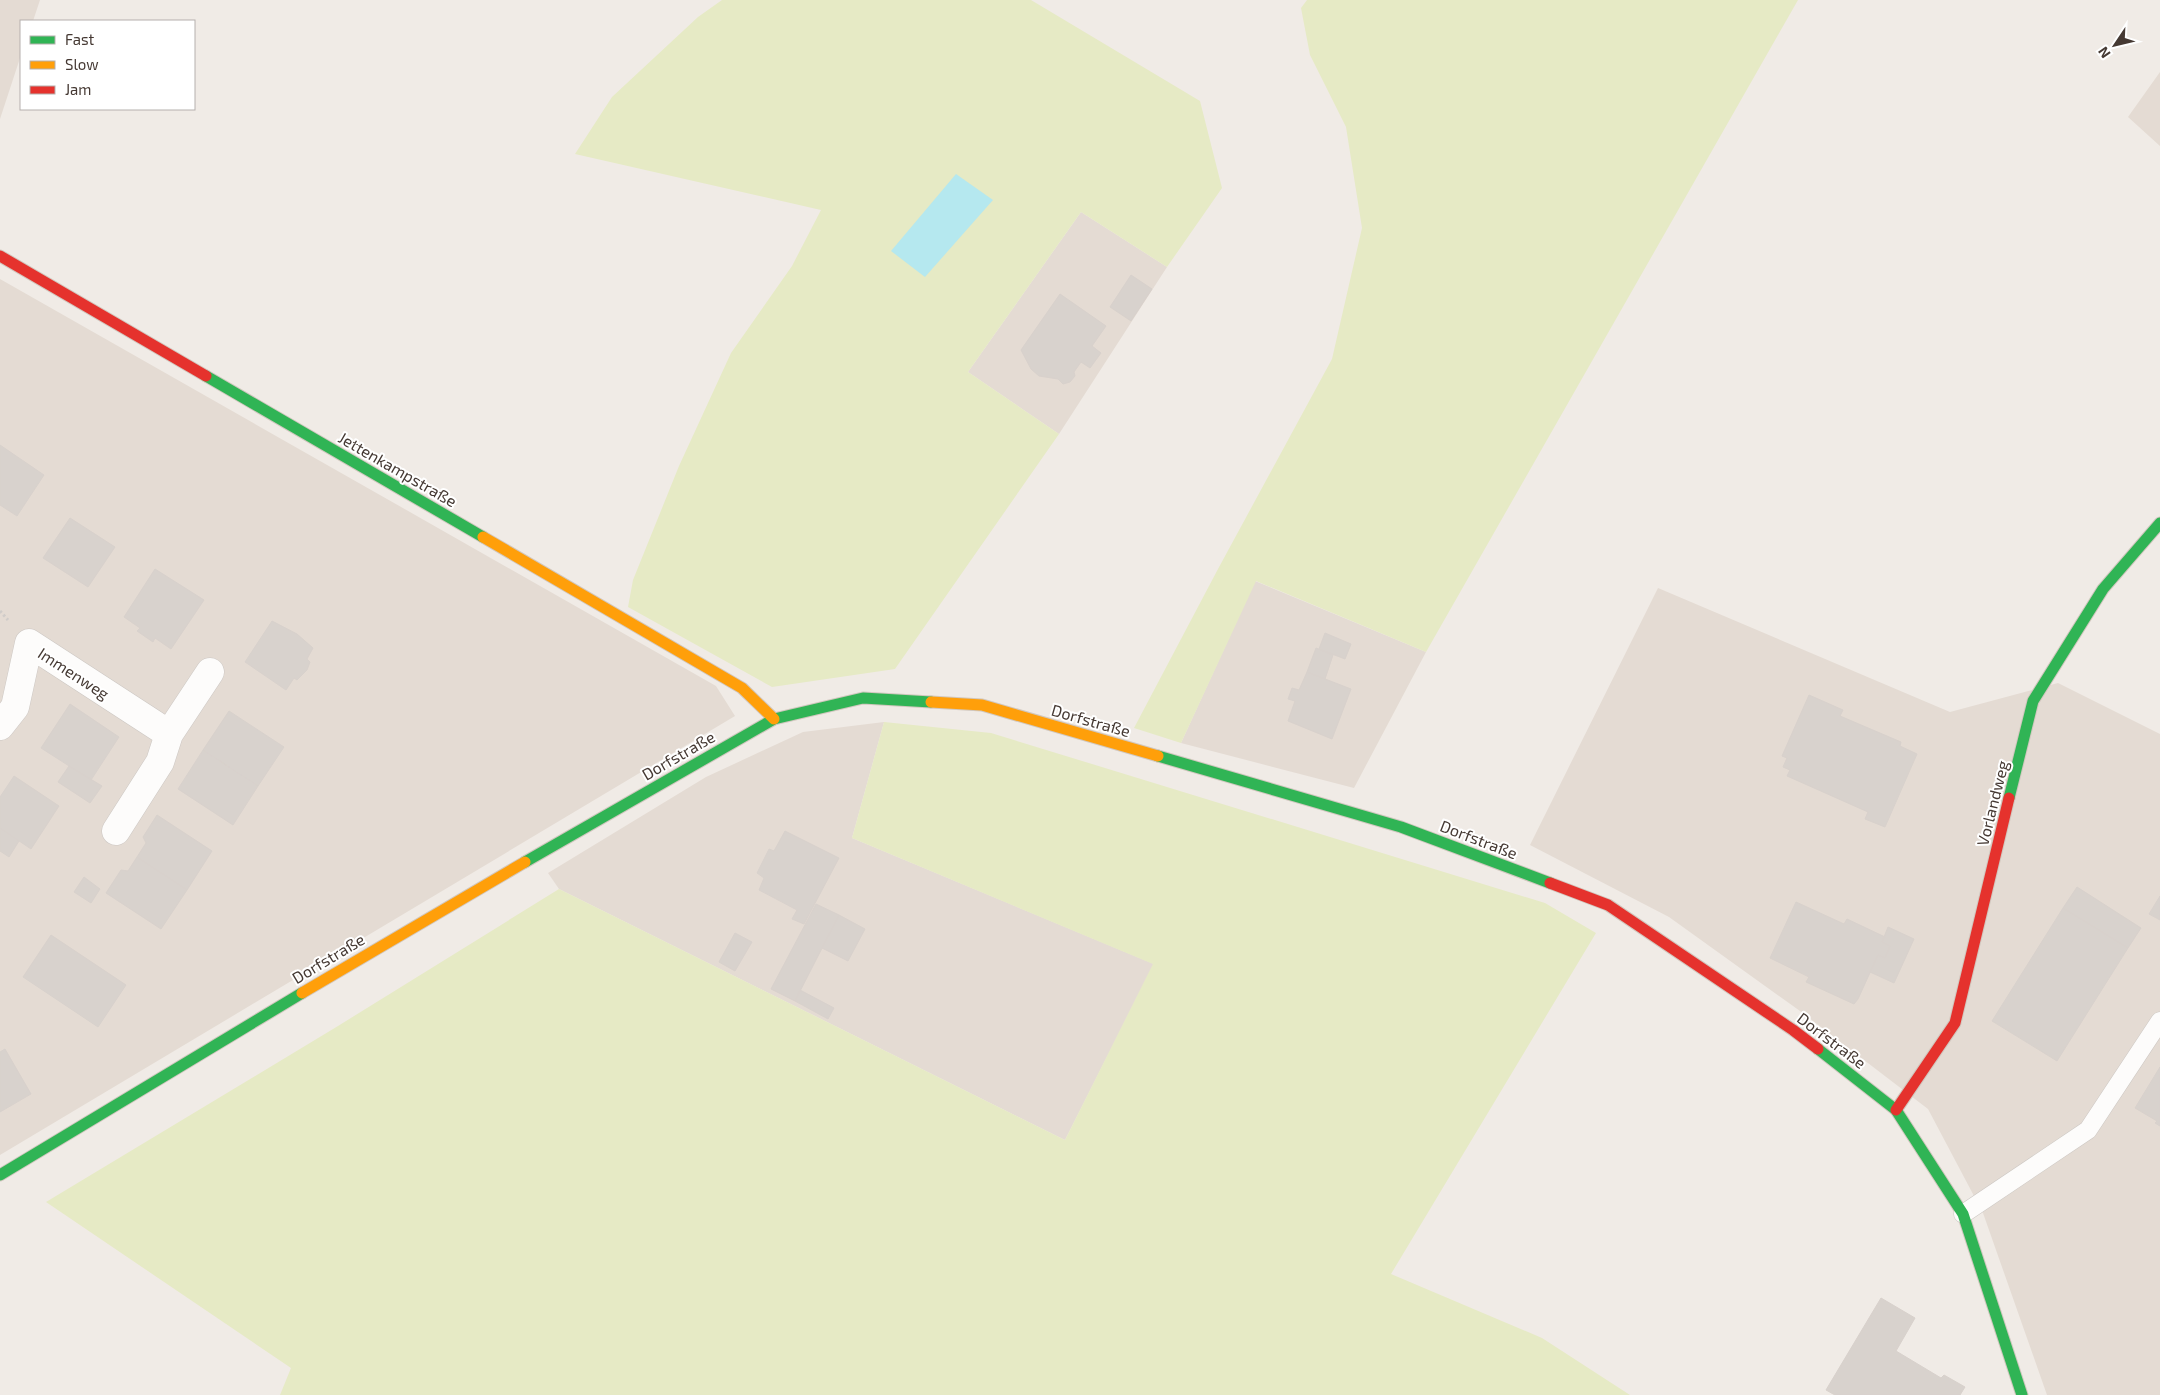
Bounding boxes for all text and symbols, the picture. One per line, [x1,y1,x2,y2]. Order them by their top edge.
legend [20,20,195,110]
north arrow [2090,20,2140,70]
text: Fast [65,30,95,48]
text: N [2094,44,2114,62]
text: Slow [65,55,99,73]
text: Jam [65,80,91,98]
street label: Jettenkampstraße [336,427,460,511]
street label: Immenweg [35,643,113,703]
street label: Dorfstraße [1049,700,1133,740]
street label: Dorfstraße [638,727,718,783]
street label: Vorlandweg [1972,758,2012,848]
street label: Dorfstraße [1438,816,1520,862]
street label: Dorfstraße [288,929,368,987]
street label: Dorfstraße [1794,1008,1870,1072]

